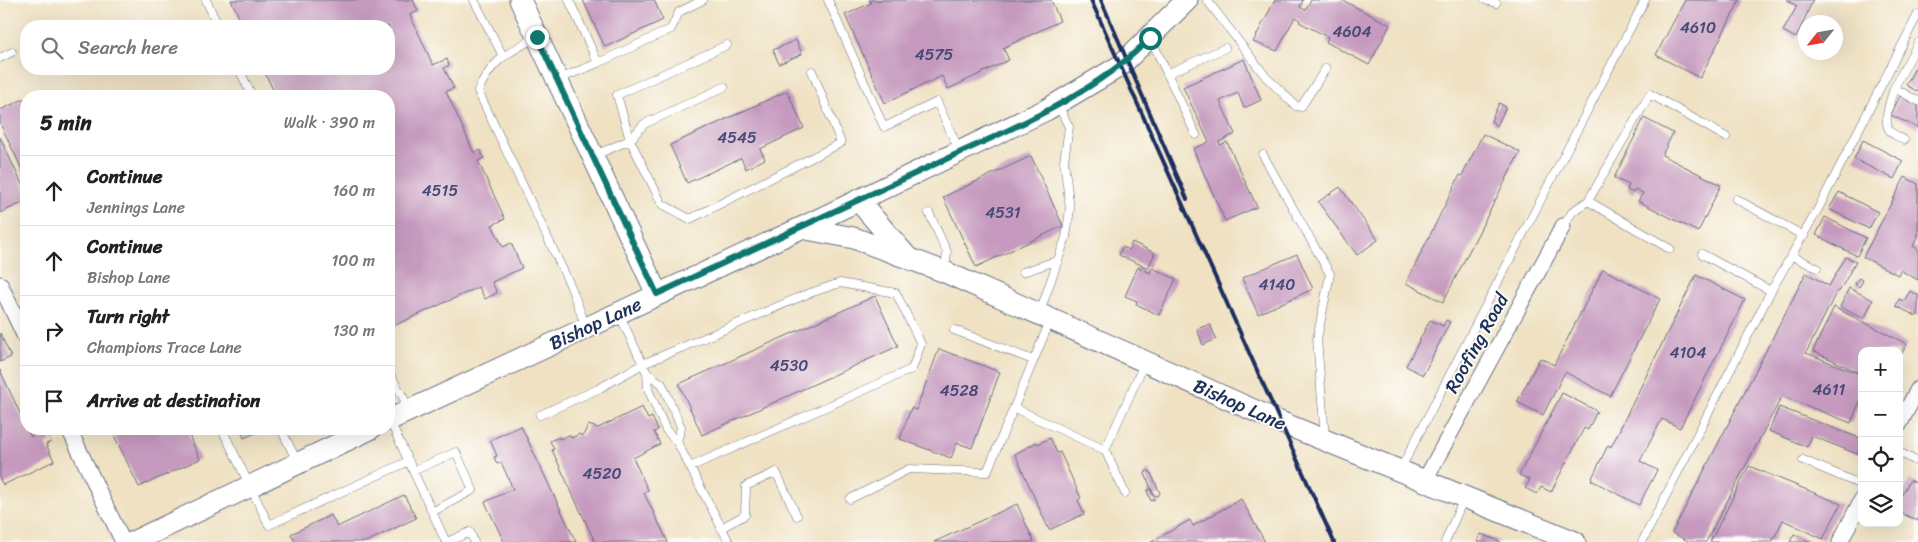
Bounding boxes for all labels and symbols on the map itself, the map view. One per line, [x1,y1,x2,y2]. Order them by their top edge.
house number: 4610 [1680,13,1716,42]
north arrow [1798,15,1843,60]
house number: 4604 [1332,17,1372,46]
route end [526,26,549,49]
route start [1139,27,1162,50]
house number: 4575 [915,40,954,69]
house number: 4545 [717,123,757,152]
house number: 4515 [422,176,458,205]
house number: 4531 [985,198,1021,227]
house number: 4140 [1259,270,1295,299]
street label: Roofing Road [1435,285,1519,399]
street label: Bishop Lane [543,288,647,359]
house number: 4104 [1670,338,1706,367]
house number: 4530 [770,351,808,380]
street label: Bishop Lane [1188,369,1292,440]
house number: 4611 [1813,375,1846,404]
house number: 4528 [940,376,979,405]
house number: 4520 [582,459,622,488]

